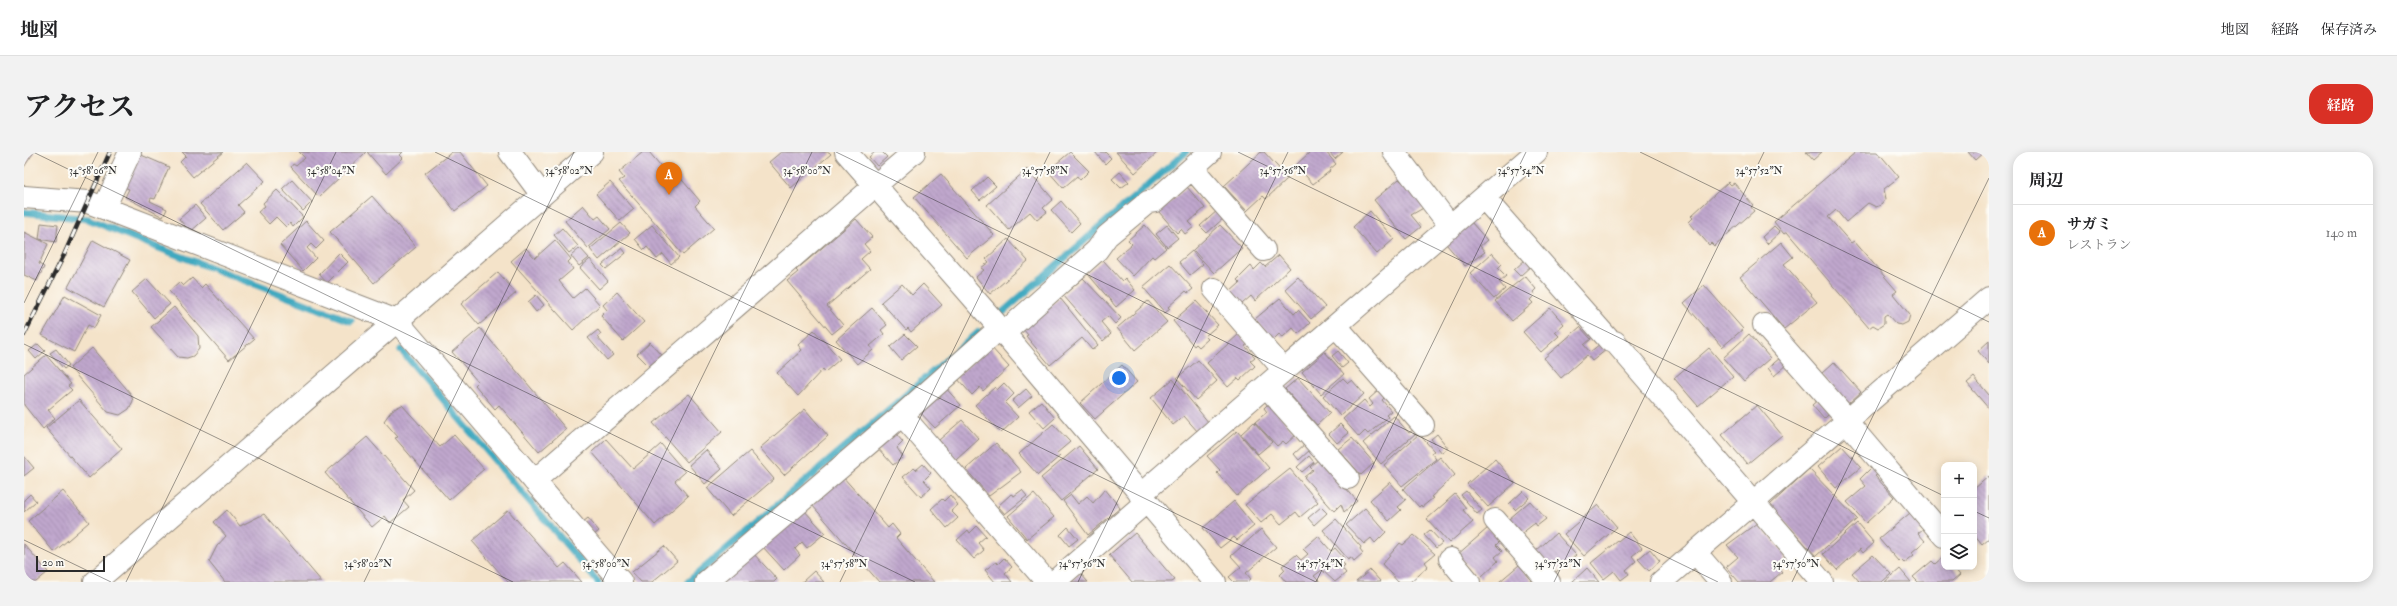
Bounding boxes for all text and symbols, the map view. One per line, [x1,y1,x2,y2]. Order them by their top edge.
text: 地図 [20,18,58,42]
text: 地図 [2221,21,2249,38]
text: 経路 [2271,21,2299,38]
text: 保存済み [2321,21,2377,38]
button: 経路 [2309,84,2373,124]
text: アクセス [24,90,135,125]
pin: A [656,162,682,195]
text: 34°58'06"N [69,165,117,177]
text: 34°58'04"N [307,165,355,177]
text: 34°58'02"N [545,165,593,177]
text: 34°58'00"N [783,165,831,177]
text: 34°57'58"N [1022,165,1068,177]
text: 34°57'56"N [1259,165,1307,177]
text: 34°57'54"N [1497,165,1545,177]
text: 34°57'52"N [1735,165,1783,177]
text: 周辺 [2029,170,2063,191]
text: サガミ [2067,215,2112,234]
text: A [2038,225,2046,241]
text: 140 m [2326,225,2357,241]
text: レストラン [2067,237,2132,253]
your location [1109,368,1129,388]
map controls [1941,462,1977,570]
button: + [1941,462,1977,498]
button: − [1941,498,1977,534]
button: layers [1941,534,1977,570]
scale bar [36,554,105,573]
text: 20 m [42,556,64,569]
text: 34°58'02"N [344,558,392,570]
text: 34°58'00"N [582,558,630,570]
text: 34°57'58"N [821,558,867,570]
text: 34°57'56"N [1058,558,1106,570]
text: 34°57'54"N [1296,558,1344,570]
text: 34°57'52"N [1534,558,1582,570]
text: 34°57'50"N [1772,558,1820,570]

